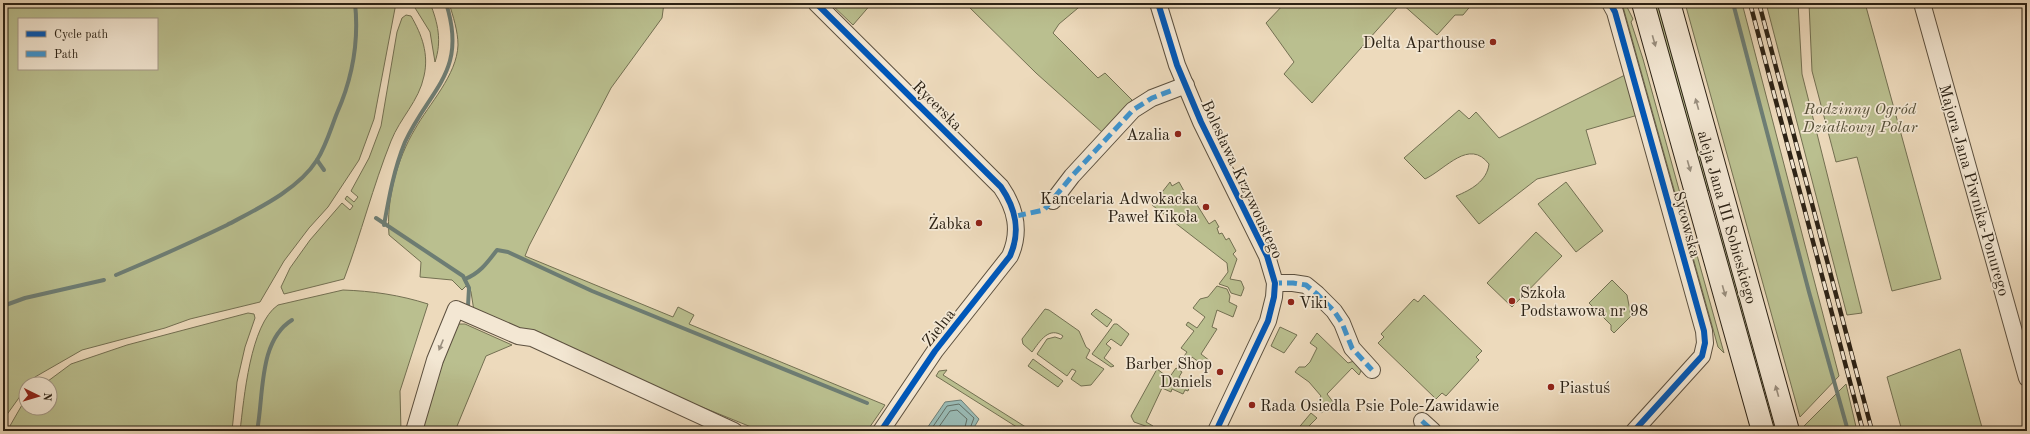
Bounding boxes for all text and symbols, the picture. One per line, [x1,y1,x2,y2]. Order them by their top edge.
legend [18,18,158,70]
text: Cycle path [54,29,109,41]
one-way arrow [1651,35,1657,47]
place label: Delta Aparthouse [1363,36,1485,52]
marker: Delta Aparthouse [1488,37,1498,47]
text: Path [54,49,79,61]
street label: Rycerska [909,78,965,134]
street label: Majora Jana Piwnika-Ponurego [1935,83,2011,298]
street label: Bolesława Krzywoustego [1197,98,1285,262]
one-way arrow [1694,98,1700,110]
park label: Rodzinny Ogród Działkowy Polar [1802,102,1919,136]
place label: Azalia [1126,128,1170,144]
marker: Azalia [1173,129,1183,139]
street label: aleja Jana III Sobieskiego [1694,129,1758,306]
one-way arrow [1686,160,1692,172]
street label: Sycowska [1670,190,1703,259]
place label: Kancelaria Adwokacka Paweł Kikoła [1040,192,1198,226]
marker: Kancelaria Adwokacka Paweł Kikoła [1201,202,1211,212]
place label: Żabka [928,213,971,233]
marker: Żabka [974,218,984,228]
one-way arrow [1721,285,1727,297]
place label: Szkoła Podstawowa nr 98 [1520,286,1648,320]
place label: Viki [1299,296,1328,312]
marker: Szkoła Podstawowa nr 98 [1507,296,1517,306]
marker: Viki [1286,297,1296,307]
street label: Zielna [920,306,959,350]
one-way arrow [437,340,443,352]
place label: Barber Shop Daniels [1125,357,1212,391]
marker: Barber Shop Daniels [1215,367,1225,377]
north arrow [18,376,58,416]
place label: Piastuś [1559,381,1610,397]
marker: Piastuś [1546,382,1556,392]
one-way arrow [1774,385,1780,397]
text: N [41,392,52,402]
place label: Rada Osiedla Psie Pole-Zawidawie [1260,399,1499,415]
marker: Rada Osiedla Psie Pole-Zawidawie [1247,400,1257,410]

